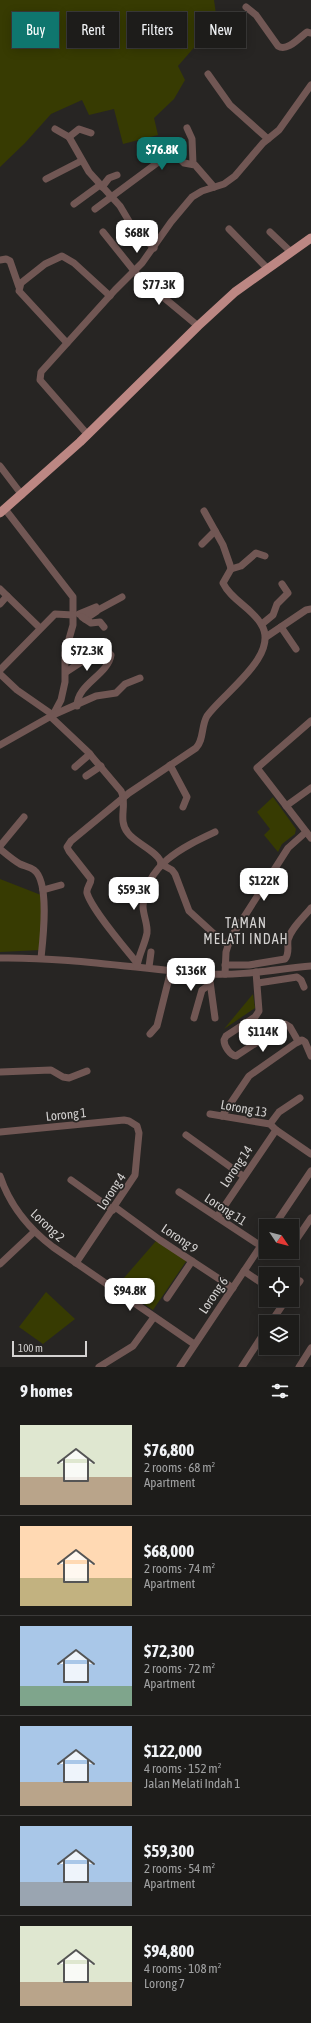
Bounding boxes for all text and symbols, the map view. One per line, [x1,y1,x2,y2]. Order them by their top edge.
chip: Buy [12,12,59,48]
chip: Rent [67,12,119,48]
chip: Filters [127,12,187,48]
chip: New [195,12,246,48]
pin: $76.8K [129,137,195,171]
text: $76.8K [146,142,178,157]
pin: $68K [113,220,161,254]
text: $68K [125,225,149,240]
pin: $77.3K [126,272,192,306]
text: $77.3K [143,277,175,292]
pin: $72.3K [54,638,120,672]
text: $72.3K [71,643,103,658]
pin: $122K [236,868,292,902]
text: $122K [249,873,279,888]
pin: $59.3K [101,877,167,911]
text: $59.3K [118,882,150,897]
district label: TAMAN MELATI INDAH [203,915,289,947]
pin: $136K [163,958,219,992]
text: $136K [176,963,206,978]
pin: $114K [235,1019,291,1053]
text: $114K [248,1024,278,1039]
street label: Lorong 13 [219,1097,268,1120]
street label: Lorong 1 [45,1105,87,1124]
street label: Lorong 14 [217,1143,256,1190]
street label: Lorong 4 [94,1170,129,1212]
street label: Lorong 11 [202,1190,250,1229]
street label: Lorong 2 [28,1206,68,1245]
north arrow [259,1219,299,1259]
map controls [259,1219,299,1355]
street label: Lorong 9 [159,1221,201,1256]
button: locate [259,1267,299,1307]
street label: Lorong 6 [196,1274,231,1316]
pin: $94.8K [97,1278,163,1312]
text: $94.8K [114,1283,146,1298]
button: layers [259,1315,299,1355]
scale bar [12,1339,87,1358]
text: 100 m [18,1342,43,1354]
icon: filters [269,1380,291,1402]
text: 9 homes [20,1381,73,1401]
text: $76,800 [144,1440,194,1460]
icon: home [52,1441,100,1489]
text: 2 rooms · 68 m² [144,1460,215,1475]
text: Apartment [144,1475,195,1490]
text: $68,000 [144,1541,194,1561]
icon: home [52,1542,100,1590]
text: 2 rooms · 74 m² [144,1561,215,1576]
text: Apartment [144,1576,195,1591]
text: $72,300 [144,1641,194,1661]
icon: home [52,1642,100,1690]
text: 2 rooms · 72 m² [144,1661,215,1676]
text: Apartment [144,1676,195,1691]
text: $122,000 [144,1741,202,1761]
icon: home [52,1742,100,1790]
text: 4 rooms · 152 m² [144,1761,221,1776]
text: Jalan Melati Indah 1 [144,1776,240,1791]
text: $59,300 [144,1841,194,1861]
icon: home [52,1842,100,1890]
text: 2 rooms · 54 m² [144,1861,215,1876]
text: Apartment [144,1876,195,1891]
text: $94,800 [144,1941,194,1961]
icon: home [52,1942,100,1990]
text: 4 rooms · 108 m² [144,1961,221,1976]
text: Lorong 7 [144,1976,185,1991]

